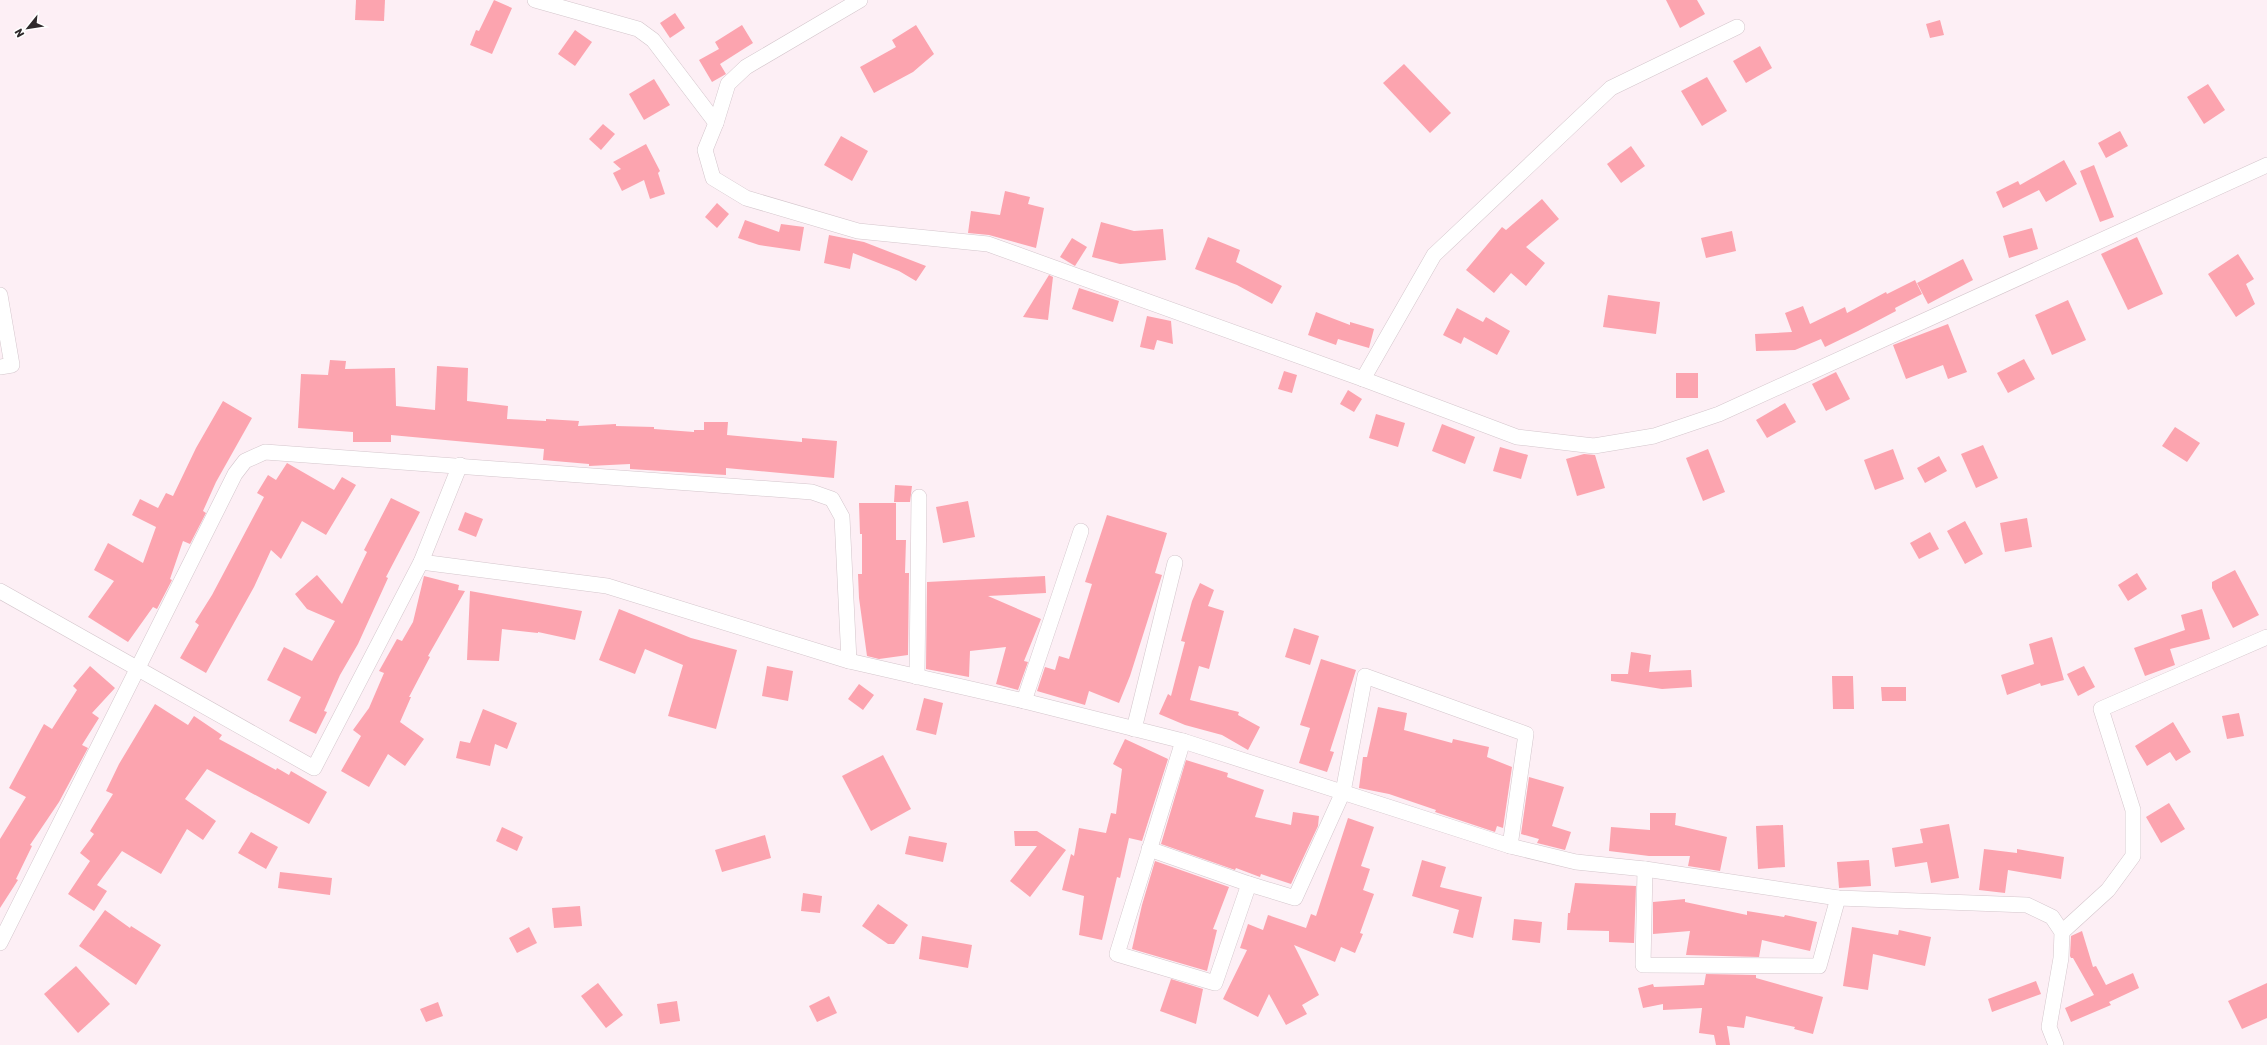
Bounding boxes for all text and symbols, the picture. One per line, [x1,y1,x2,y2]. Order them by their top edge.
north arrow [8,8,48,48]
text: N [12,26,27,39]

